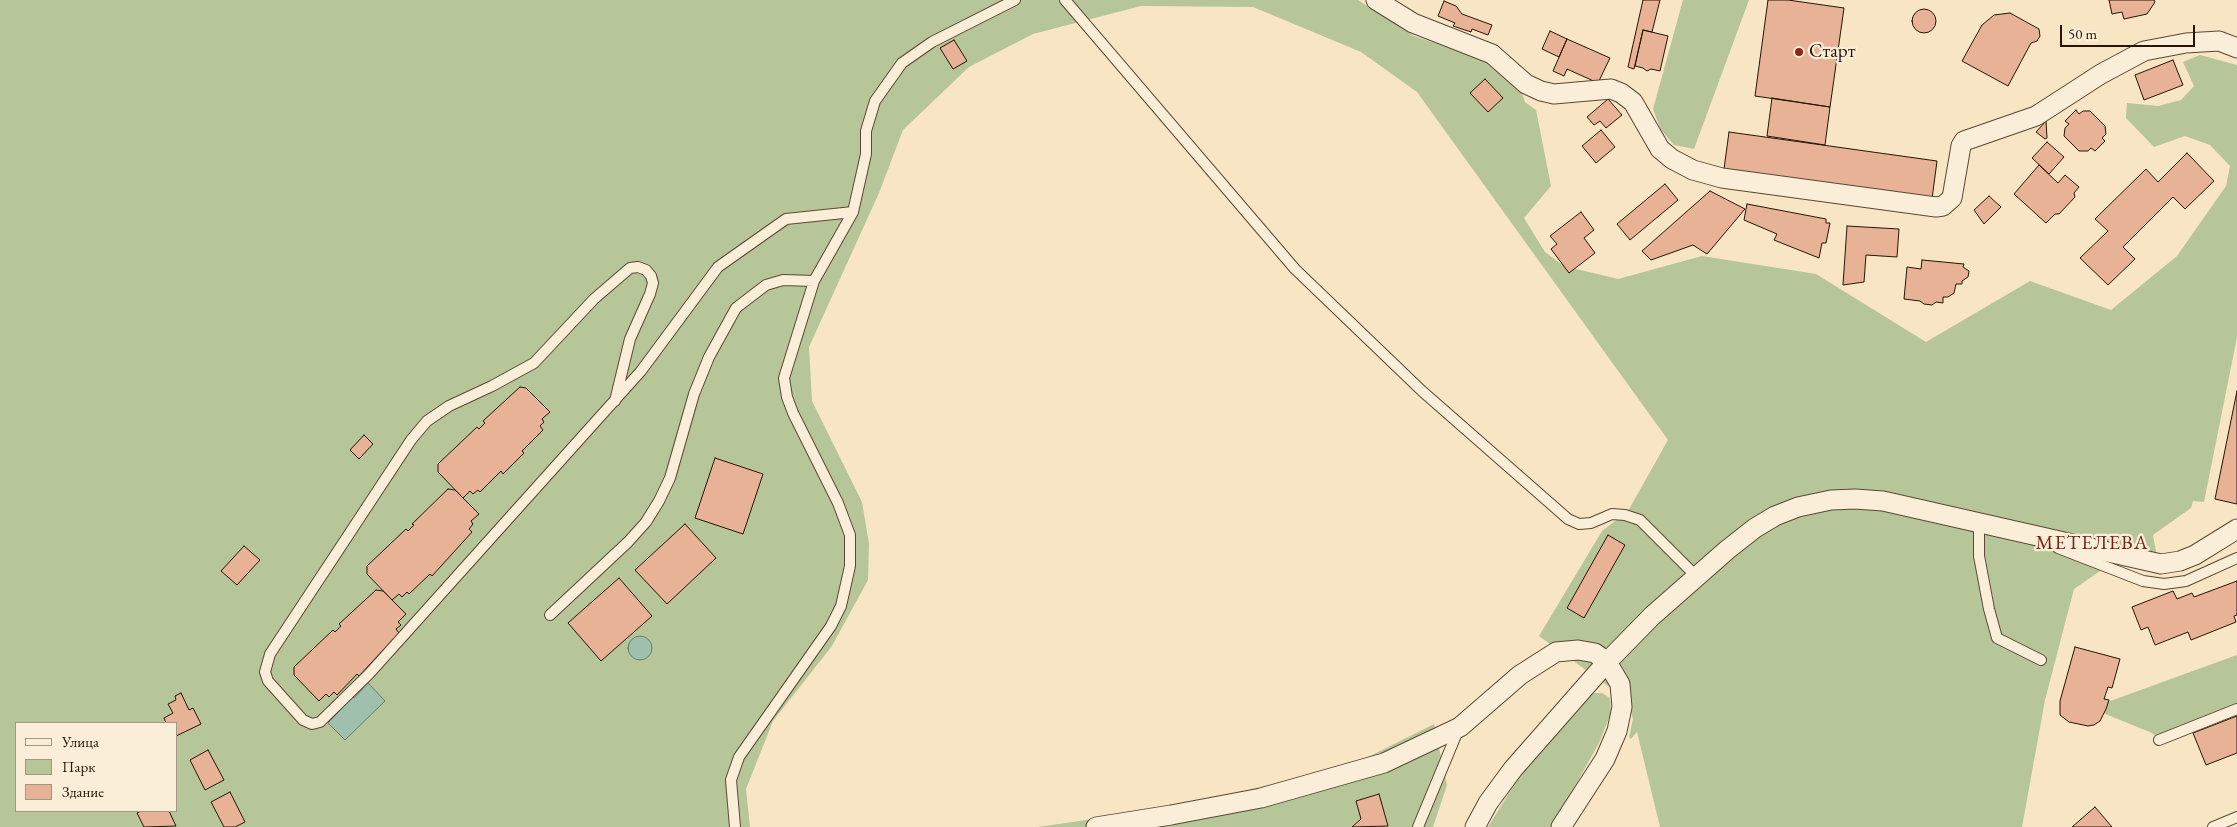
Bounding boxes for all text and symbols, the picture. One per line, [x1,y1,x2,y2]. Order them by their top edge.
scale bar [2062,15,2197,47]
text: 50 m [2068,24,2097,43]
place label: Старт [1809,41,1856,63]
marker: Старт [1793,46,1805,58]
district label: МЕТЕЛЕВА [2034,532,2150,556]
legend [15,722,178,812]
text: Улица [62,732,99,751]
text: Парк [62,757,95,776]
text: Здание [62,782,104,801]

